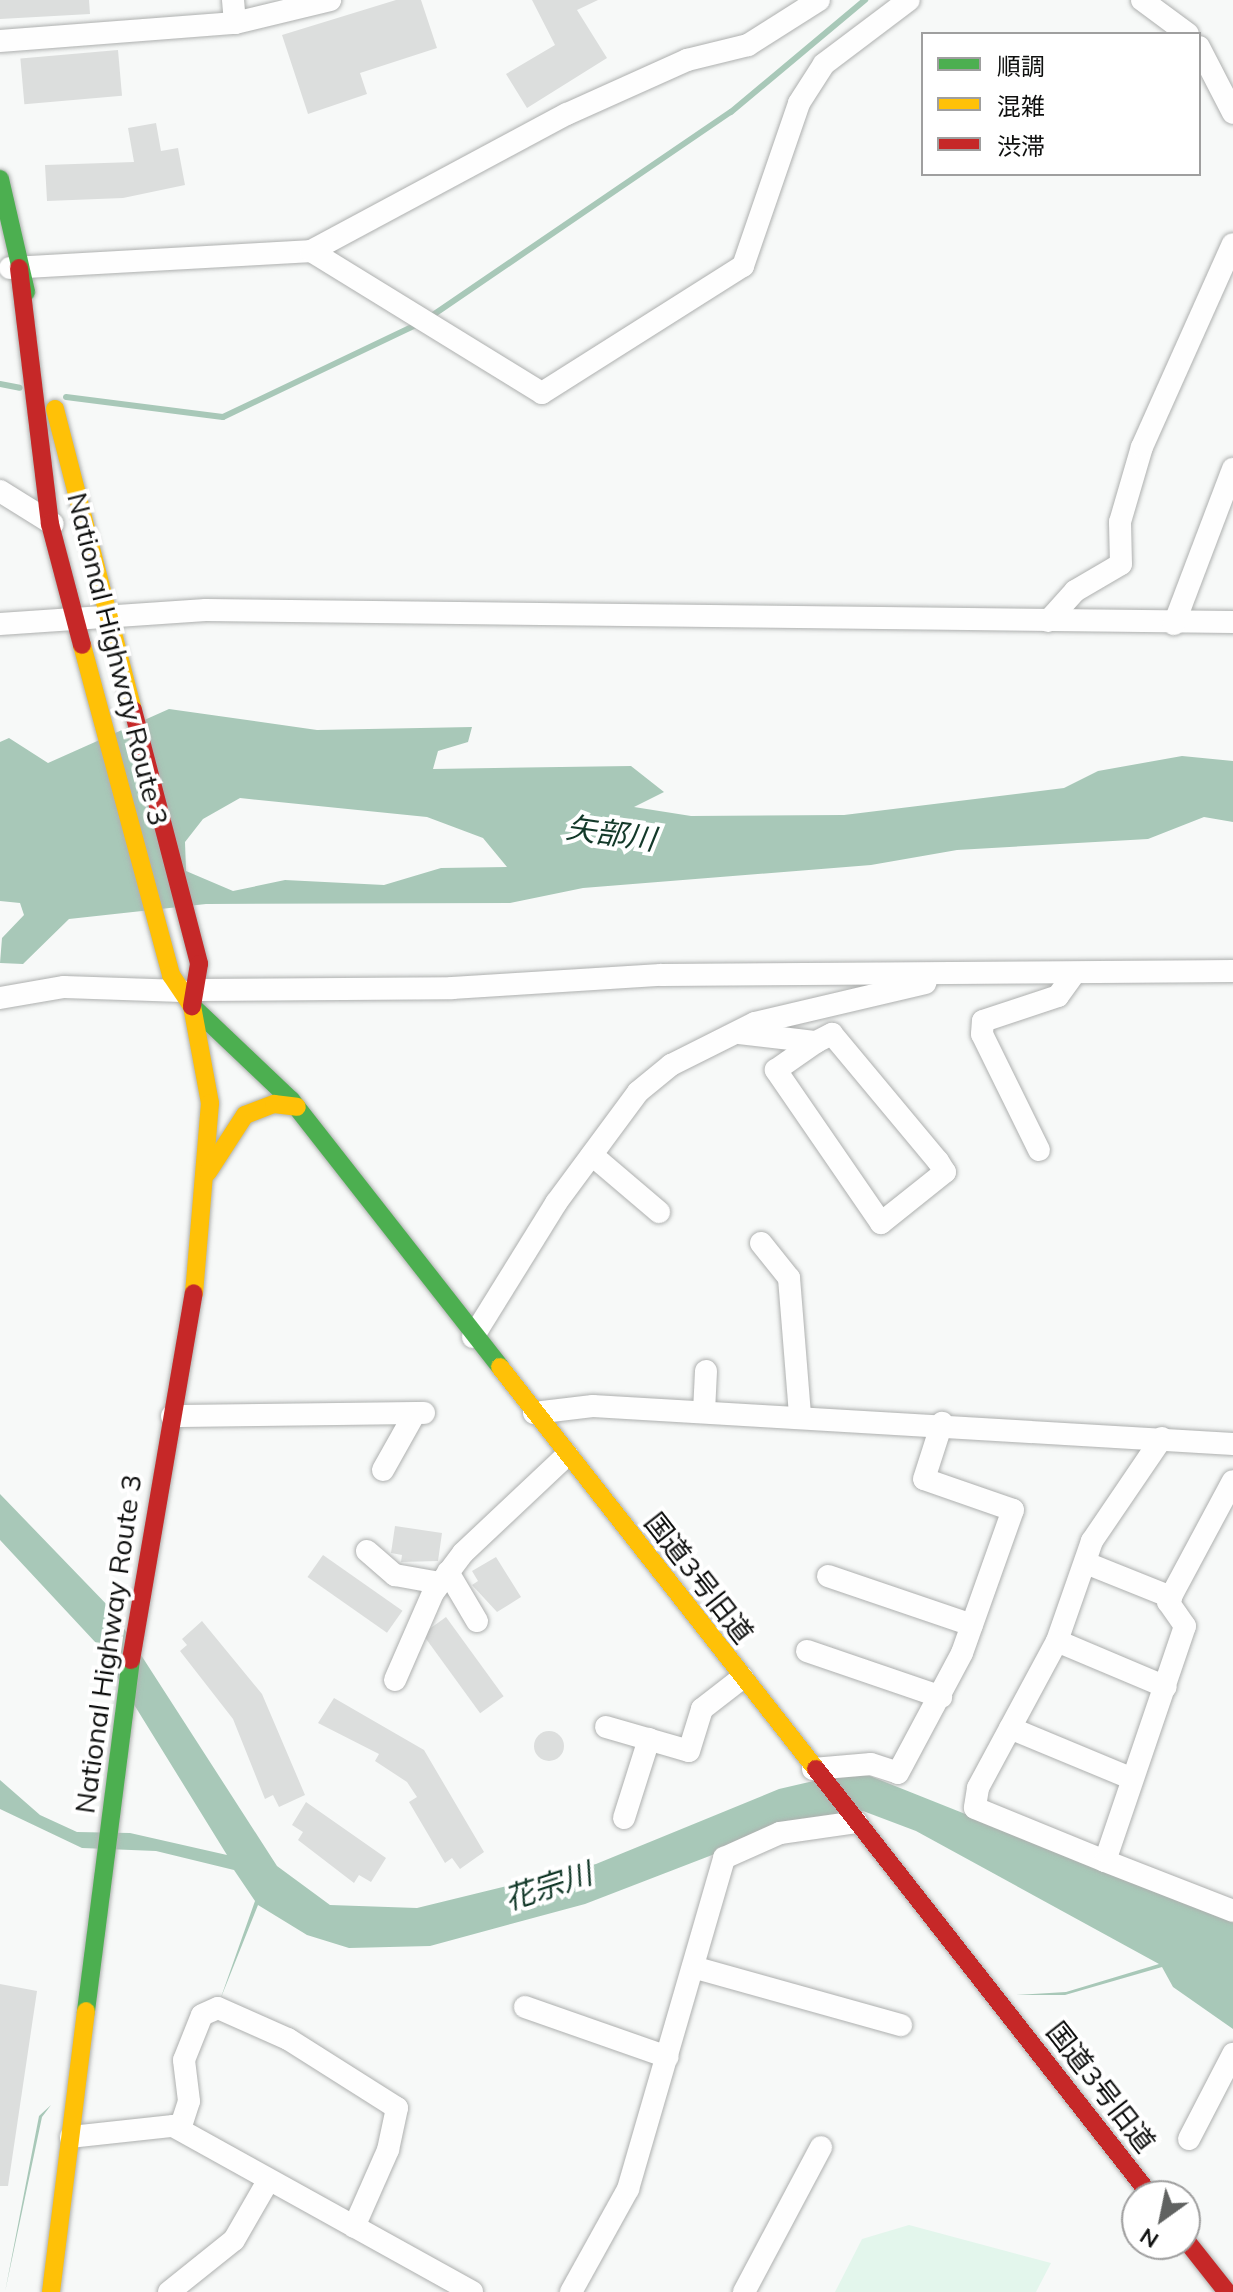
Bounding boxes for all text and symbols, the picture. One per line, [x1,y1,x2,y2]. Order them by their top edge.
legend [921,32,1201,176]
text: 順調 [997,51,1045,81]
text: 混雑 [997,91,1045,121]
text: 渋滞 [997,131,1045,161]
street label: National Highway Route 3 [60,489,176,829]
water label: 矢部川 [564,809,658,857]
street label: National Highway Route 3 [68,1472,148,1816]
street label: 国道3号旧道 [637,1506,761,1650]
water label: 花宗川 [500,1855,596,1917]
street label: 国道3号旧道 [1039,2015,1163,2159]
north arrow [1121,2180,1201,2260]
text: N [1134,2222,1164,2255]

